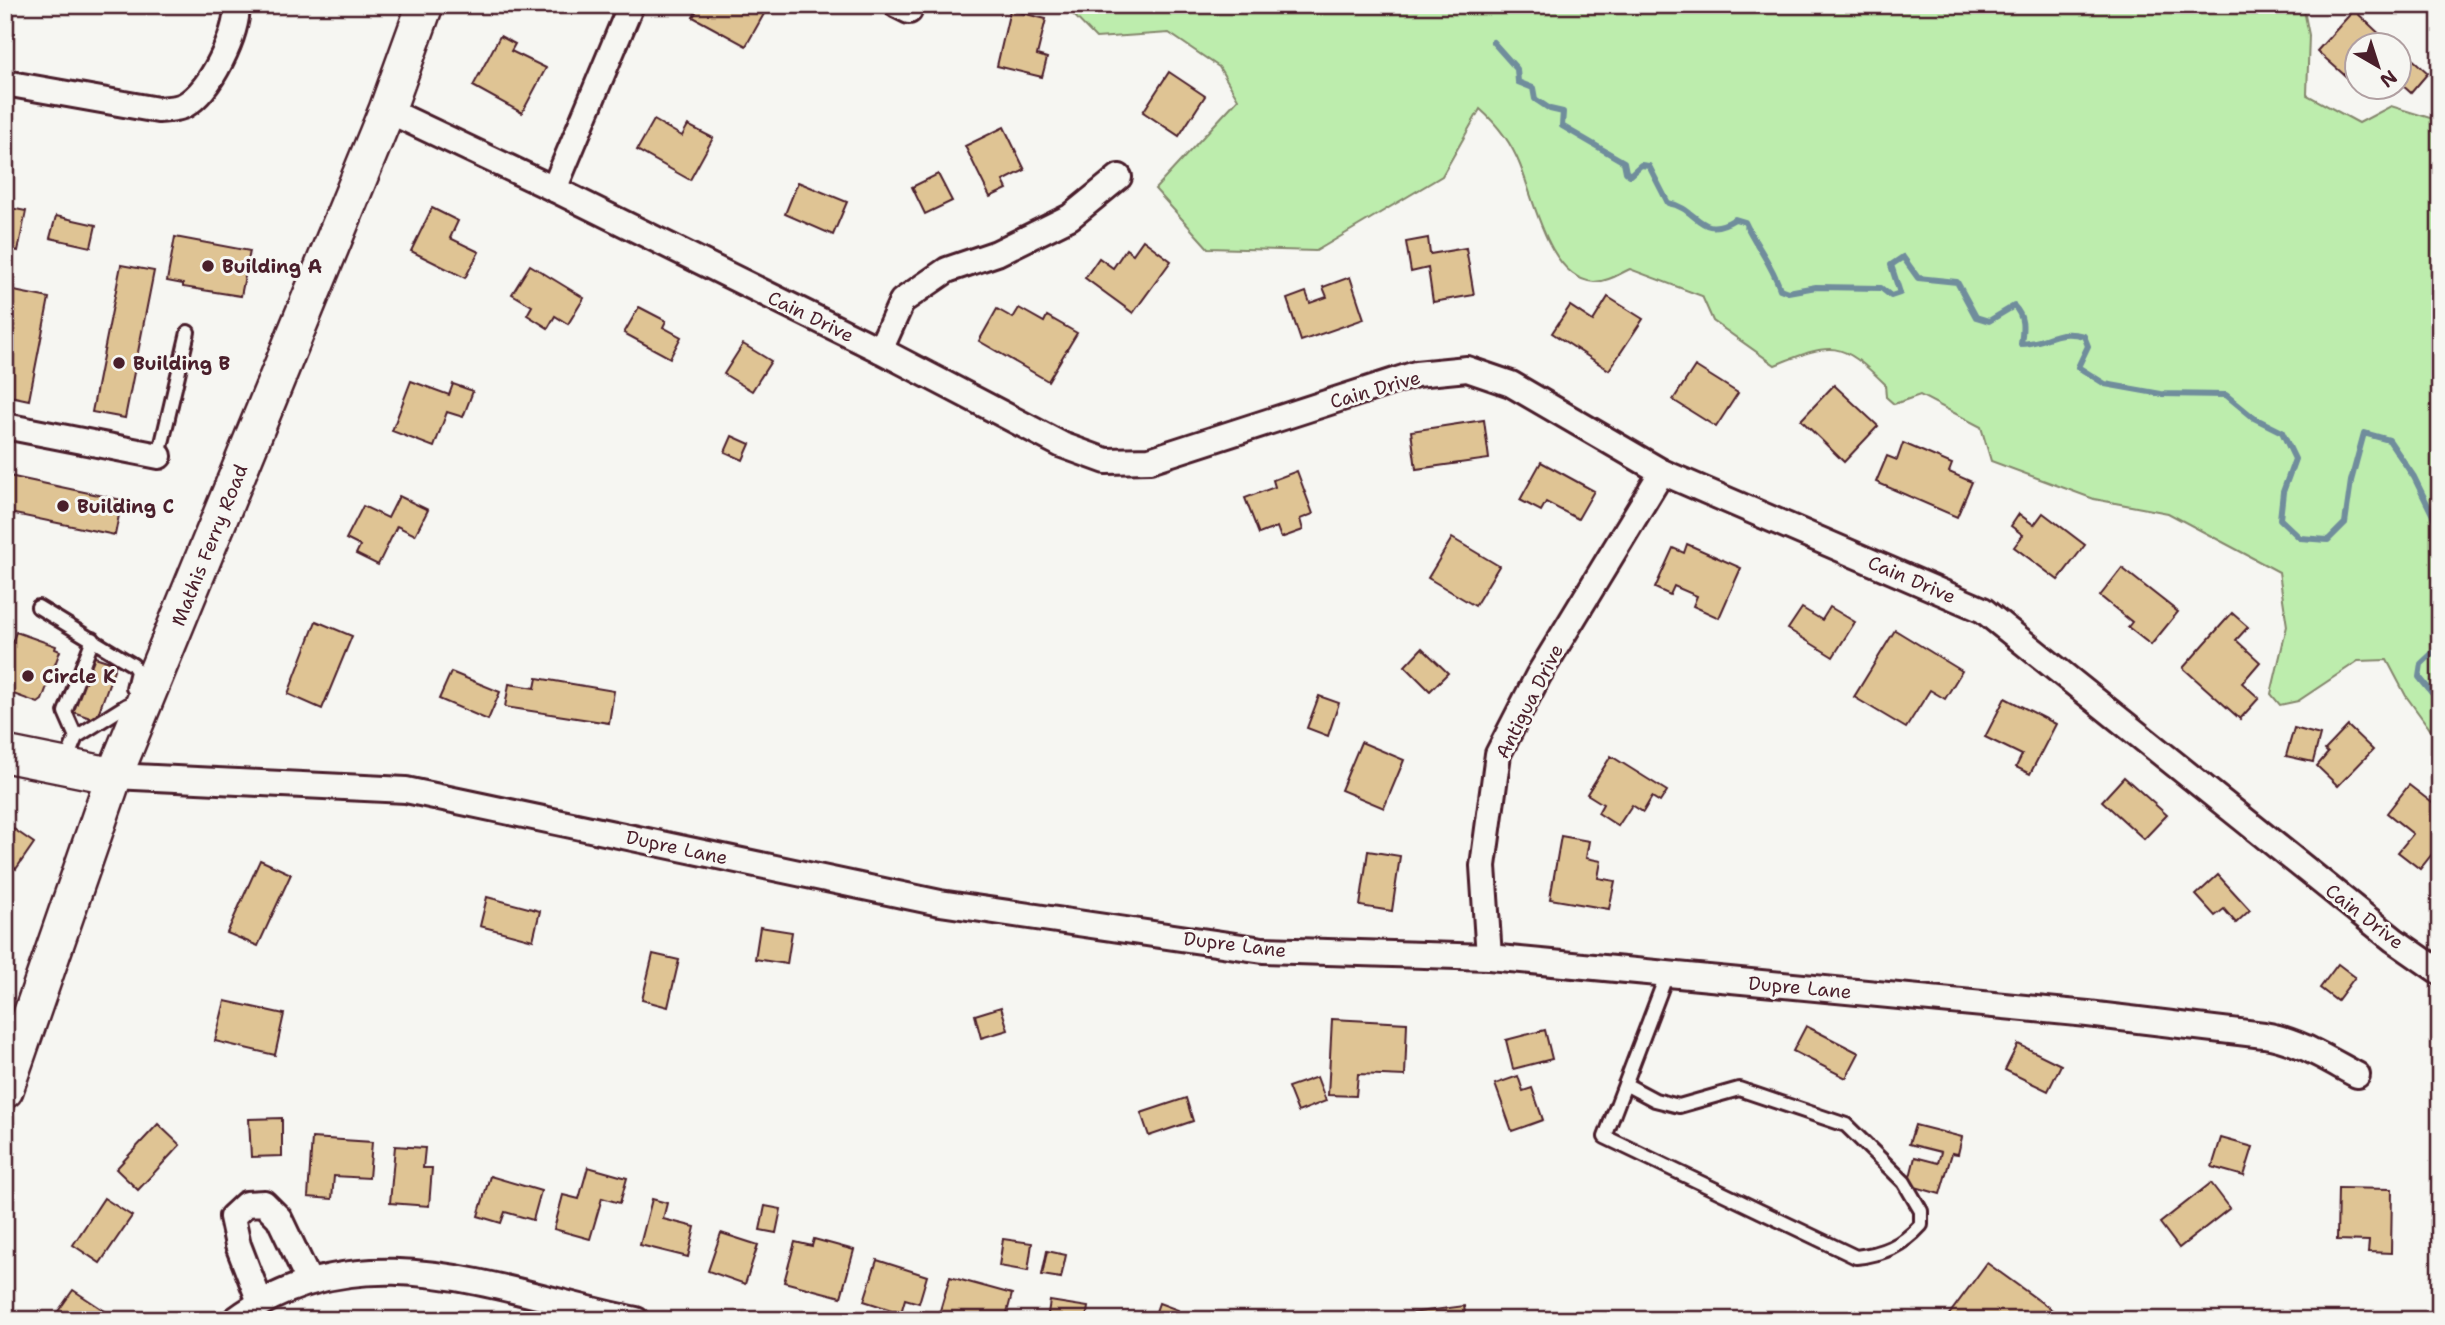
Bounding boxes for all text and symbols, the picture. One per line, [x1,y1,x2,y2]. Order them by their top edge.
north arrow [2344,32,2414,102]
text: N [2375,64,2402,93]
place label: Building A [222,254,322,279]
marker: Building A [200,258,216,274]
street label: Cain Drive [764,285,858,348]
place label: Building B [133,351,231,376]
marker: Building B [111,355,127,371]
street label: Cain Drive [1327,365,1423,414]
street label: Mathis Ferry Road [166,461,253,630]
place label: Building C [77,494,174,519]
marker: Building C [55,498,71,514]
street label: Cain Drive [1864,550,1959,609]
street label: Antigua Drive [1490,640,1569,763]
place label: Circle K [42,664,116,689]
marker: Circle K [20,668,36,684]
street label: Dupre Lane [624,825,730,870]
street label: Cain Drive [2320,878,2409,955]
street label: Dupre Lane [1182,926,1288,963]
street label: Dupre Lane [1747,971,1853,1004]

